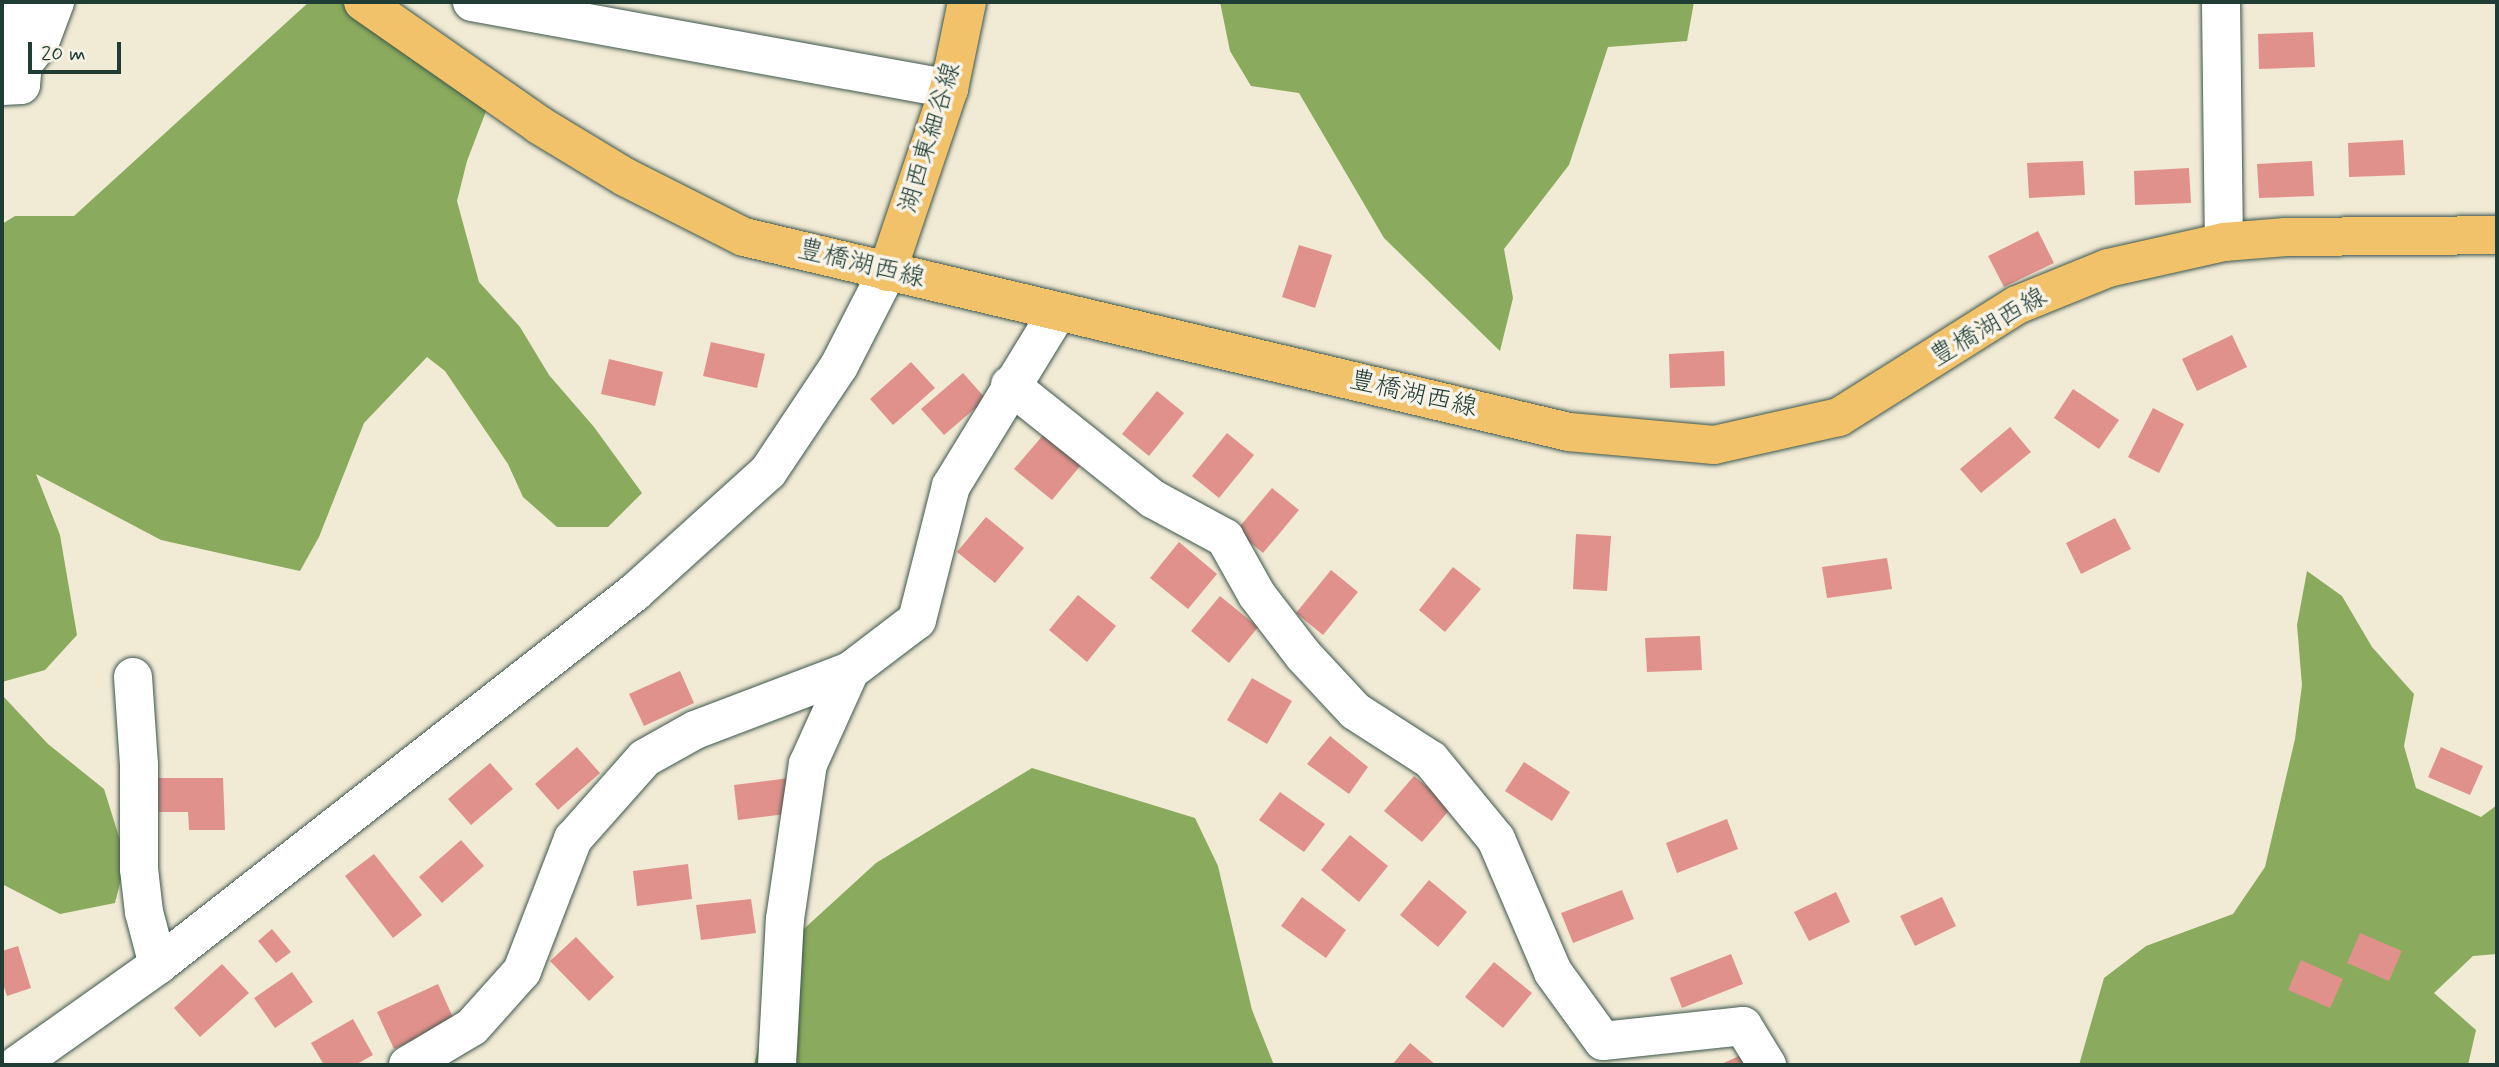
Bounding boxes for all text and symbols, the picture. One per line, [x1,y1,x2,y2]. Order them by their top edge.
scale bar [32,28,124,72]
text: 20 m [41,40,86,68]
street label: 湖西東細谷線 [893,59,969,217]
street label: 豊橋湖西線 [794,234,928,296]
street label: 豊橋湖西線 [1925,282,2053,374]
street label: 豊橋湖西線 [1346,365,1480,425]

